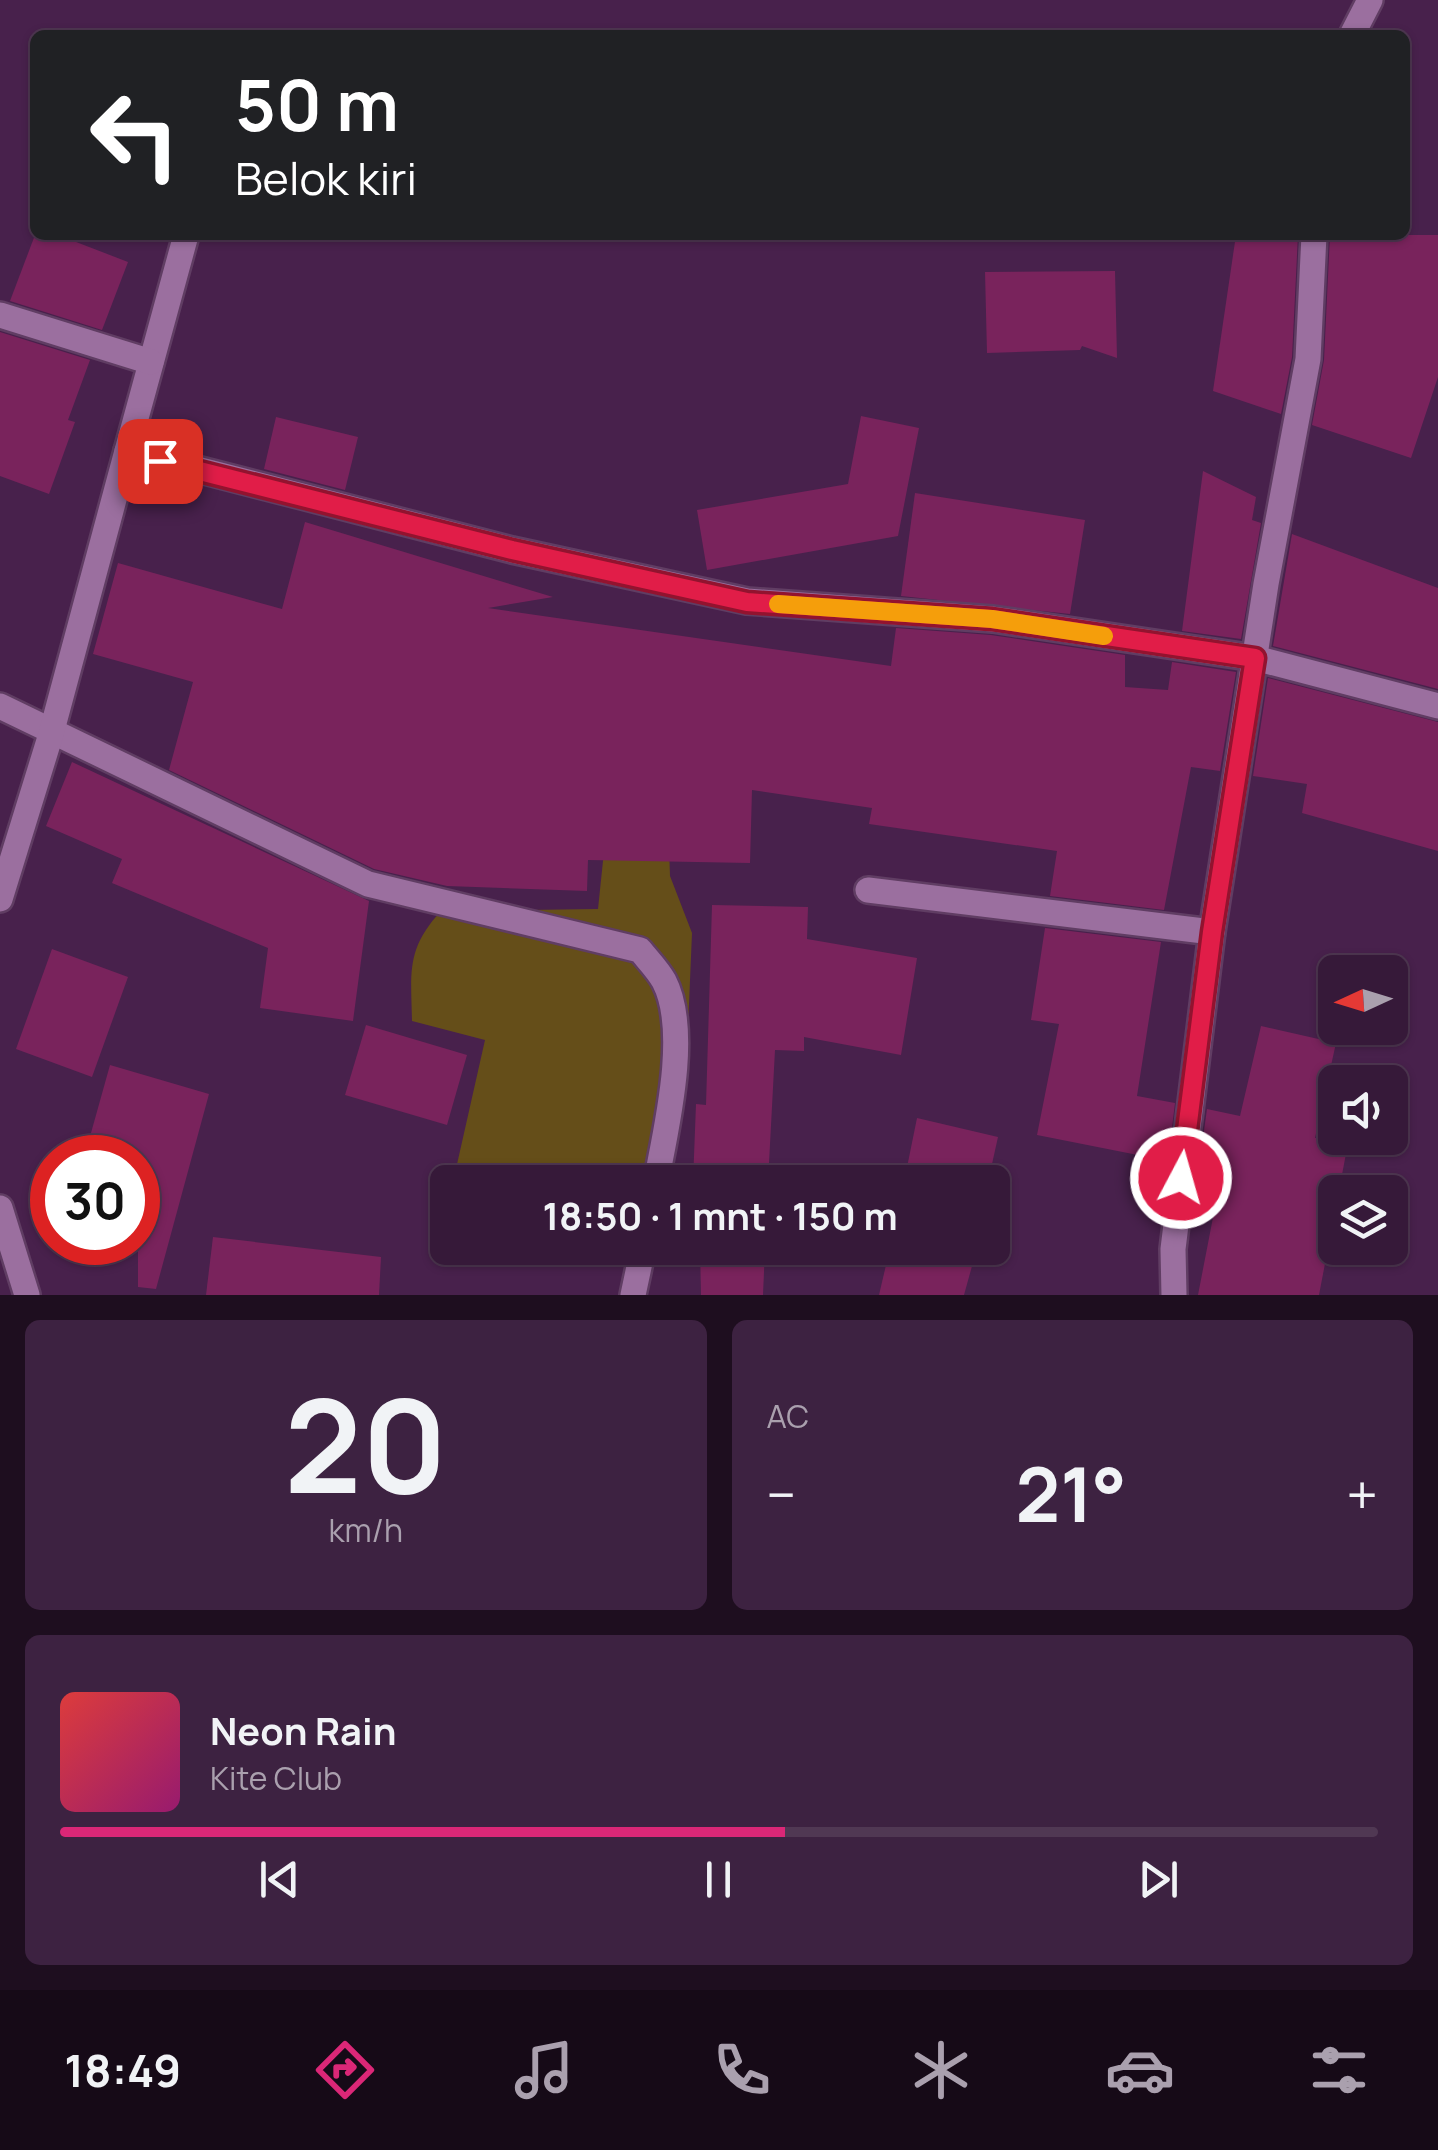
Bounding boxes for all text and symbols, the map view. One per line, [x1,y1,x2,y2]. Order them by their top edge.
text: 50 m [235,56,399,152]
icon: left [70,70,200,200]
text: Belok kiri [235,147,417,209]
pin [118,419,203,504]
icon: arrive [133,434,188,489]
north arrow [1318,955,1408,1045]
map controls [1318,955,1408,1265]
button: sound [1318,1065,1408,1155]
position arrow [1129,1126,1233,1230]
speed limit sign: 30 [30,1135,160,1265]
button: layers [1318,1175,1408,1265]
text: 18:50 · 1 mnt · 150 m [542,1189,898,1241]
text: 20 [284,1354,447,1532]
text: AC [767,1394,809,1438]
text: 21° [1016,1442,1127,1545]
text: − [767,1456,796,1532]
text: + [1346,1456,1378,1532]
text: km/h [329,1508,403,1552]
text: Neon Rain [210,1704,396,1756]
text: Kite Club [210,1756,342,1800]
icon: previous [252,1852,307,1907]
icon: pause [691,1852,746,1907]
icon: next [1131,1852,1186,1907]
icon: directions [310,2035,380,2105]
icon: music [509,2035,579,2105]
icon: phone [707,2035,777,2105]
icon: climate [906,2035,976,2105]
icon: car [1105,2035,1175,2105]
icon: filters [1304,2035,1374,2105]
text: 18:49 [64,2039,181,2101]

